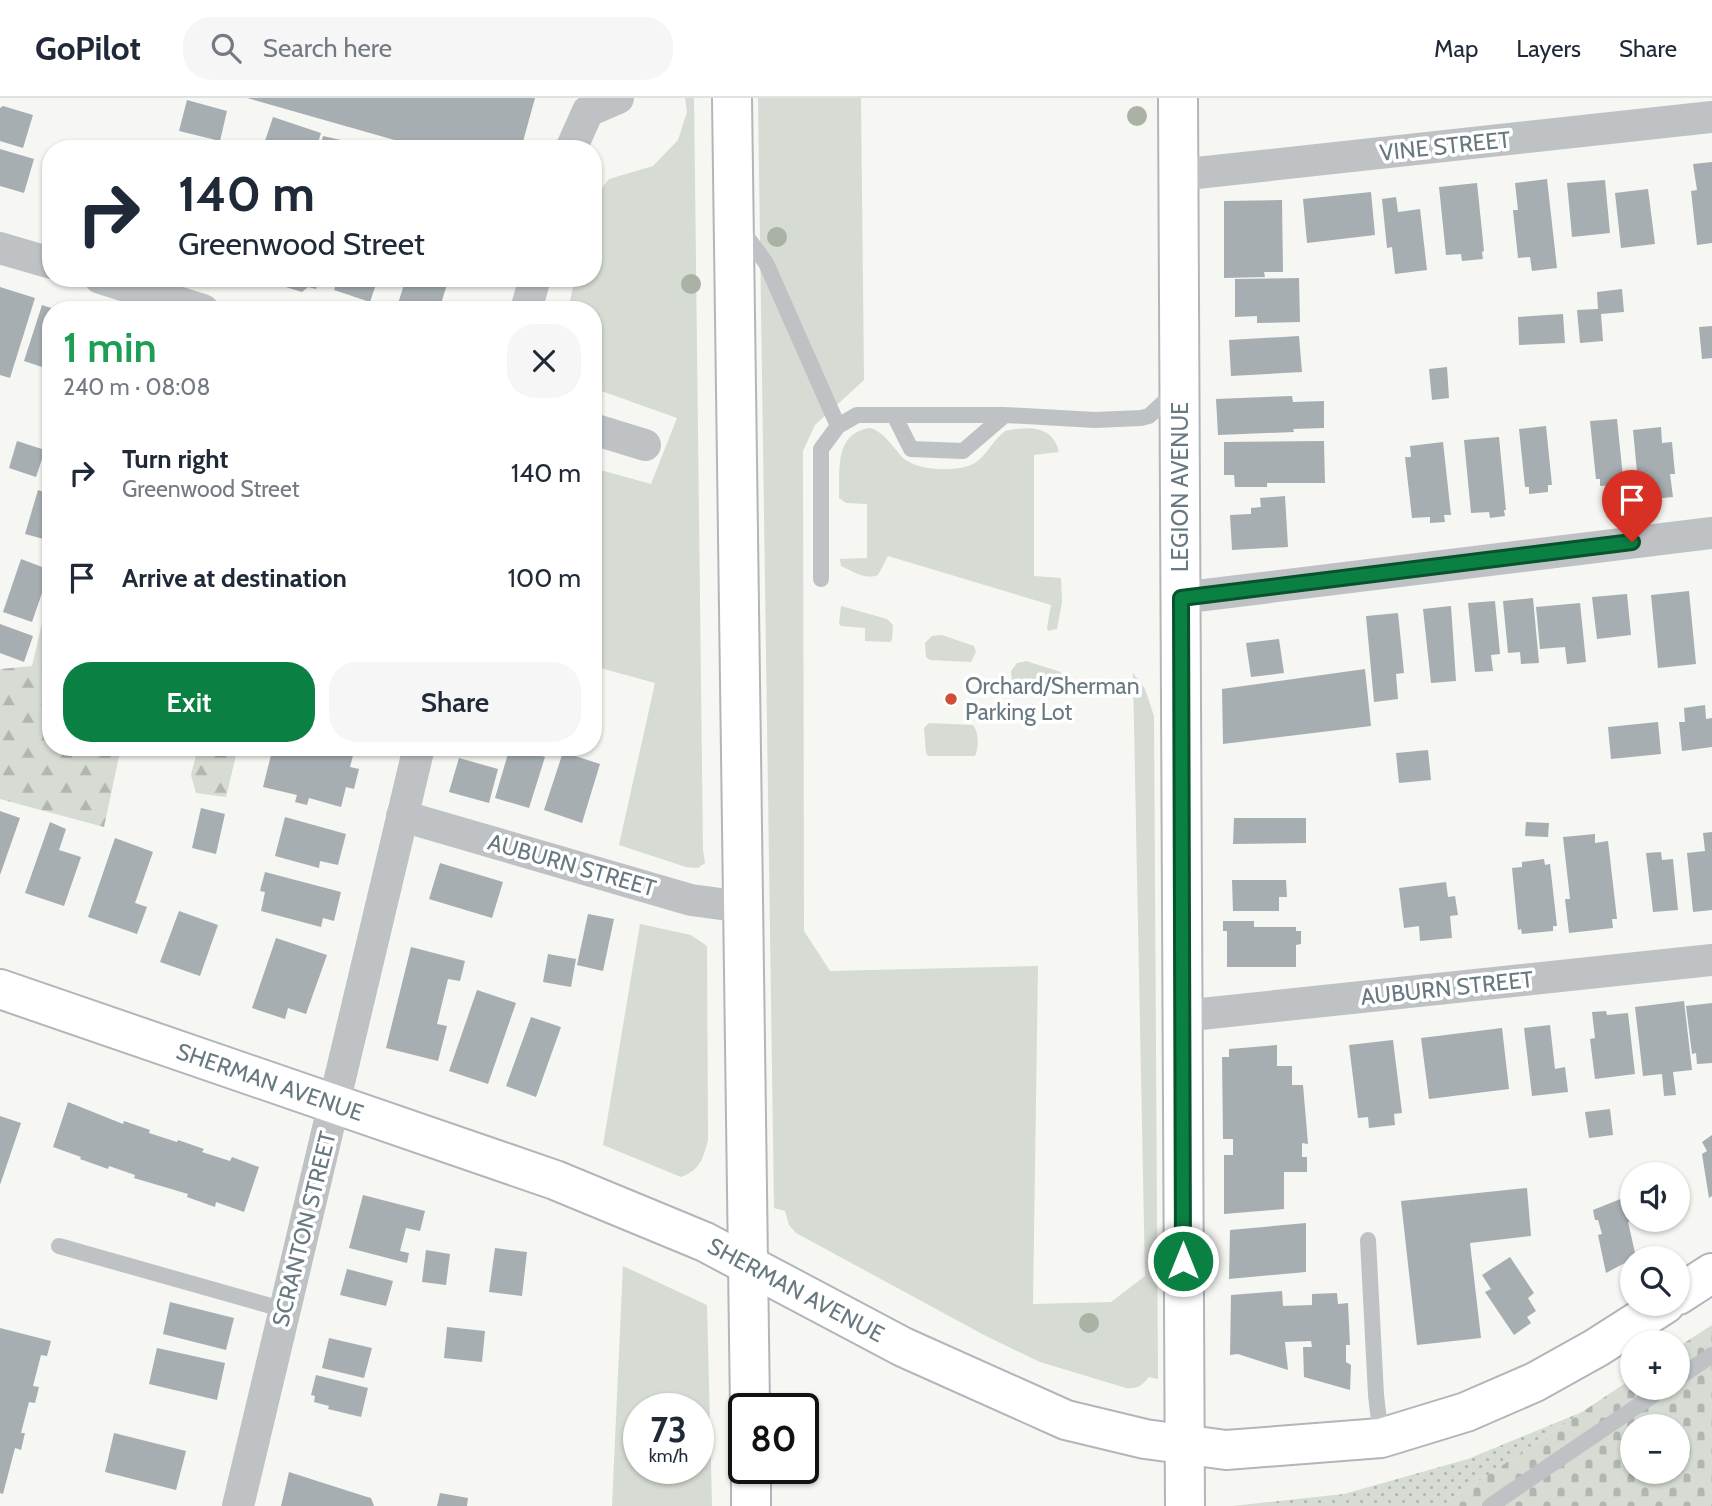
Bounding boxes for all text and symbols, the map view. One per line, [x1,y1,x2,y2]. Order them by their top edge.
search box [183,17,673,80]
text: GoPilot [35,28,141,68]
icon: search [207,29,245,67]
text: Search here [263,32,392,64]
text: Map [1434,34,1478,63]
text: Layers [1516,34,1581,63]
text: Share [1619,34,1677,63]
street label: VINE STREET [1378,125,1512,167]
text: 140 m [178,164,315,223]
icon: right [63,168,154,259]
text: Greenwood Street [178,224,425,263]
text: 1 min [63,321,157,373]
button: close [507,324,581,398]
text: 240 m · 08:08 [63,373,210,401]
street label: LEGION AVENUE [1166,402,1194,572]
text: Turn right [122,443,228,475]
icon: right [63,454,101,492]
text: 140 m [511,457,581,489]
pin [1602,470,1662,542]
text: Greenwood Street [122,475,299,503]
icon: arrive [1613,481,1651,519]
icon: arrive [63,559,101,597]
text: Arrive at destination [122,562,347,594]
text: 100 m [508,562,581,594]
button: Exit [63,662,315,742]
button: Share [329,662,581,742]
place label: Orchard/Sherman Parking Lot [965,672,1140,726]
marker: Orchard/Sherman Parking Lot [943,691,959,707]
street label: AUBURN STREET [485,828,659,902]
street label: AUBURN STREET [1359,965,1535,1011]
street label: SHERMAN AVENUE [173,1037,367,1127]
street label: SCRANTON STREET [266,1129,342,1329]
map controls [1620,1162,1690,1484]
button: sound [1620,1162,1690,1232]
position arrow [1146,1224,1220,1298]
street label: SHERMAN AVENUE [703,1232,889,1348]
button: search [1620,1246,1690,1316]
button: + [1620,1330,1690,1400]
speed limit sign: 80 [728,1393,819,1484]
text: 73 [650,1408,687,1451]
button: − [1620,1414,1690,1484]
text: km/h [649,1445,688,1467]

